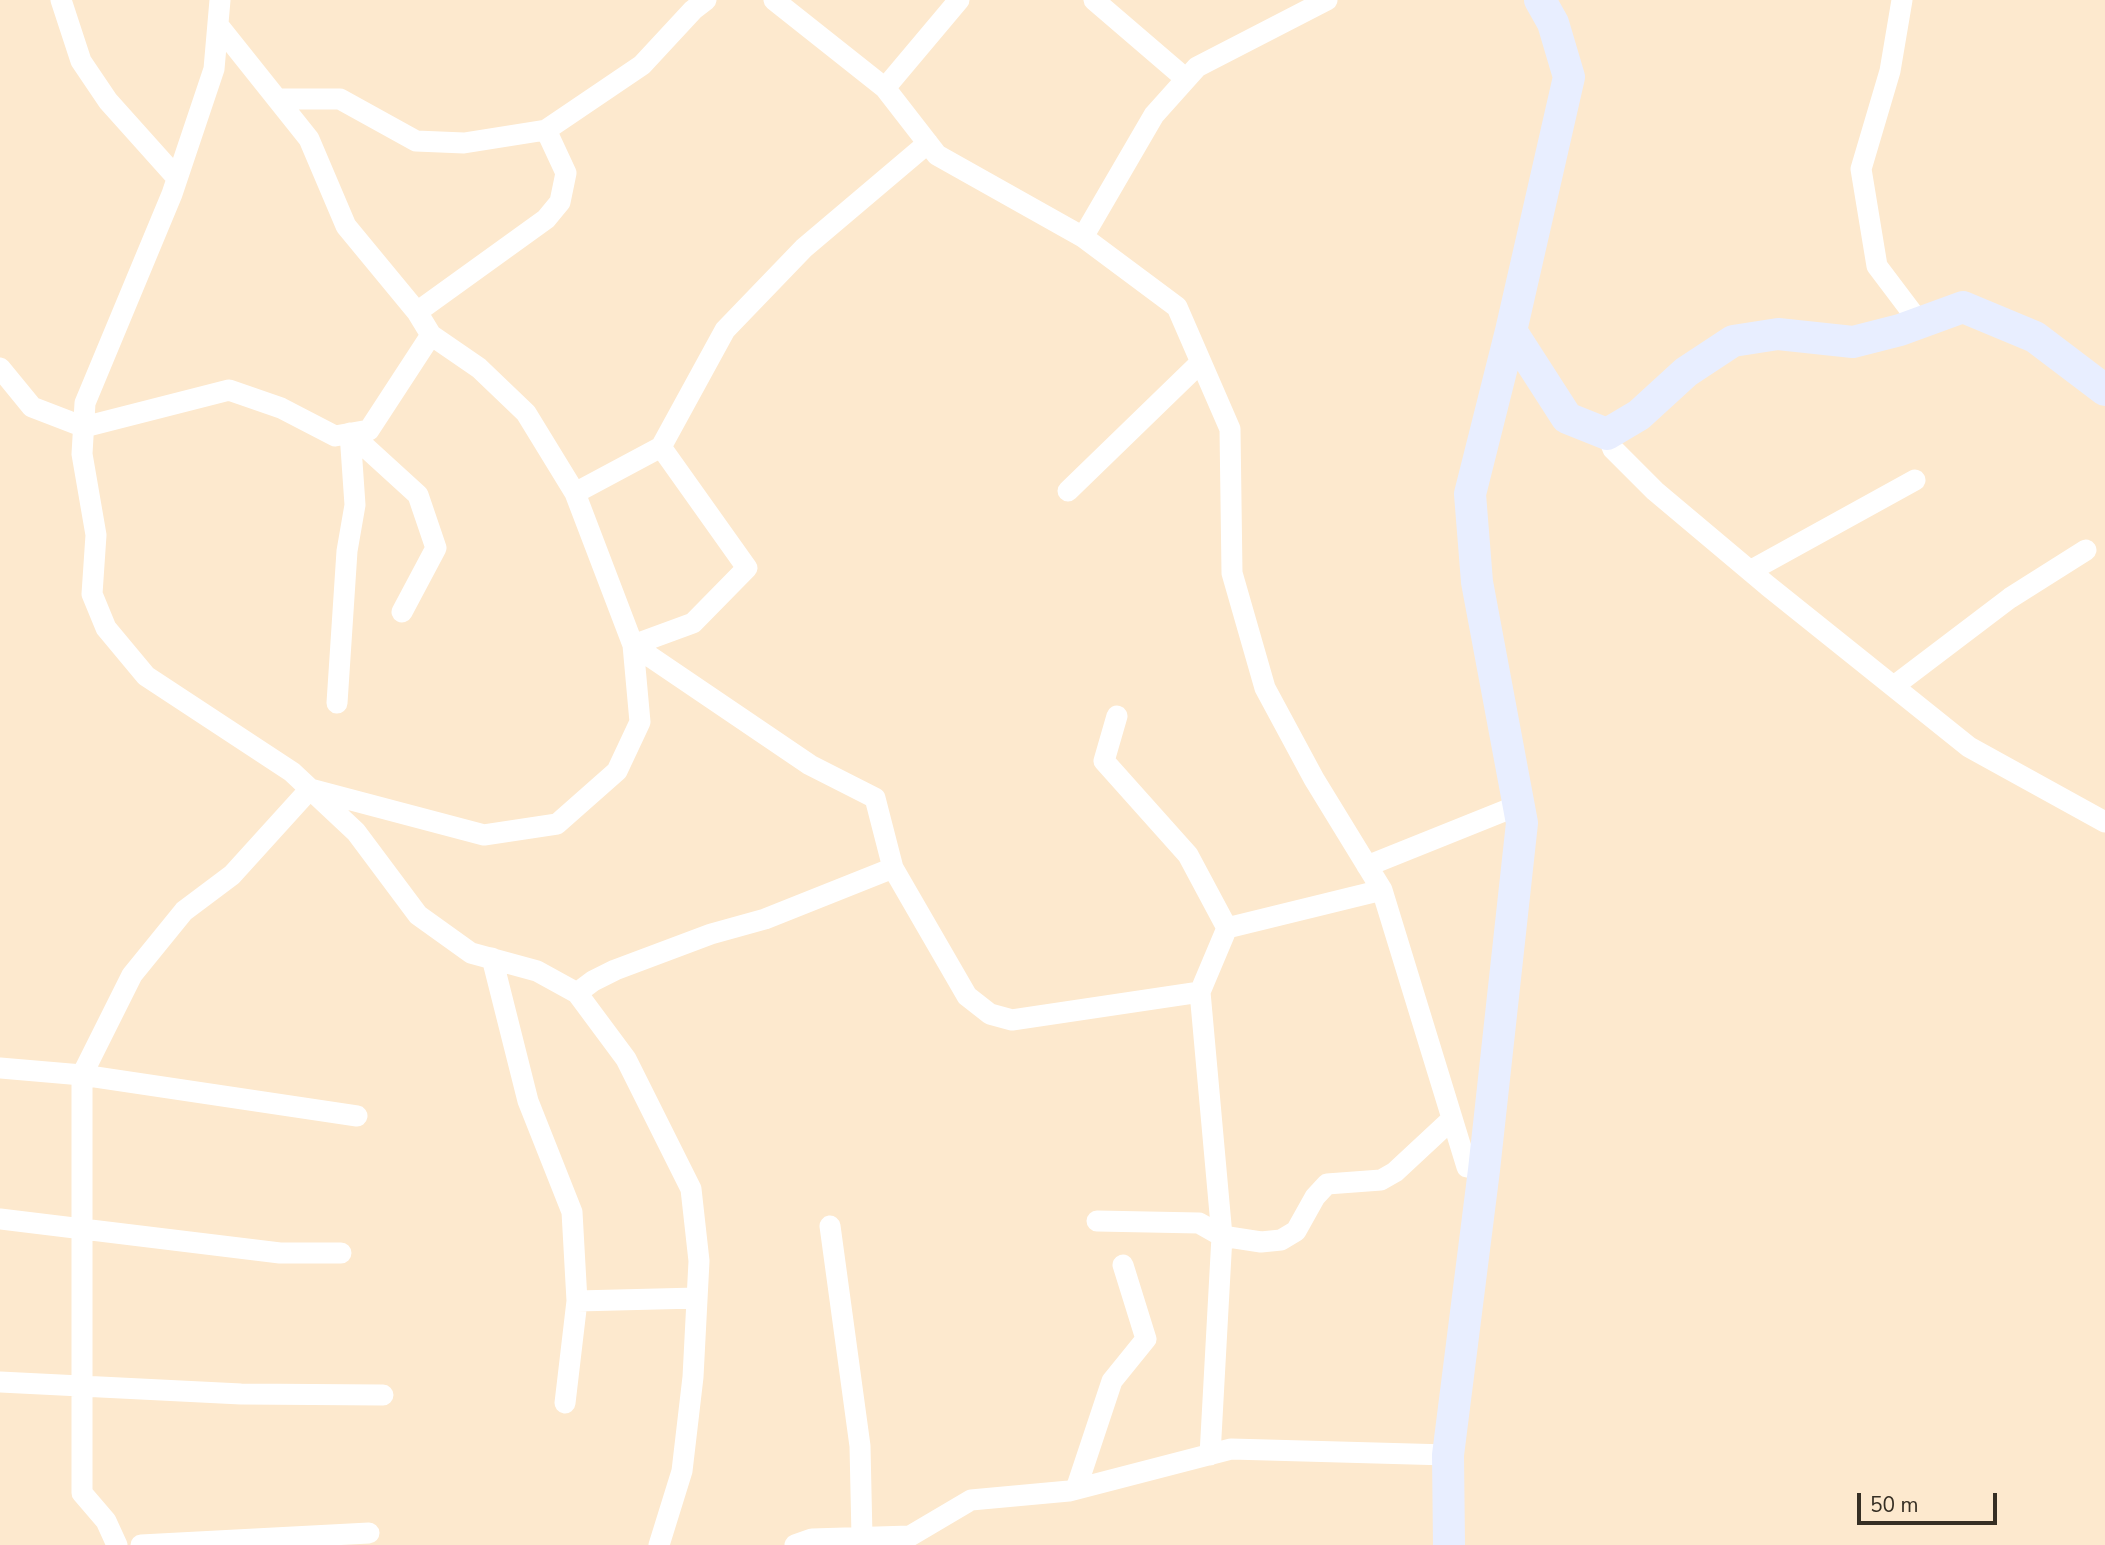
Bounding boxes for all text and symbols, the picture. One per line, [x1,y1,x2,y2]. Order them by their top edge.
scale bar [1860,1478,2000,1522]
text: 50 m [1870,1491,1919,1519]

